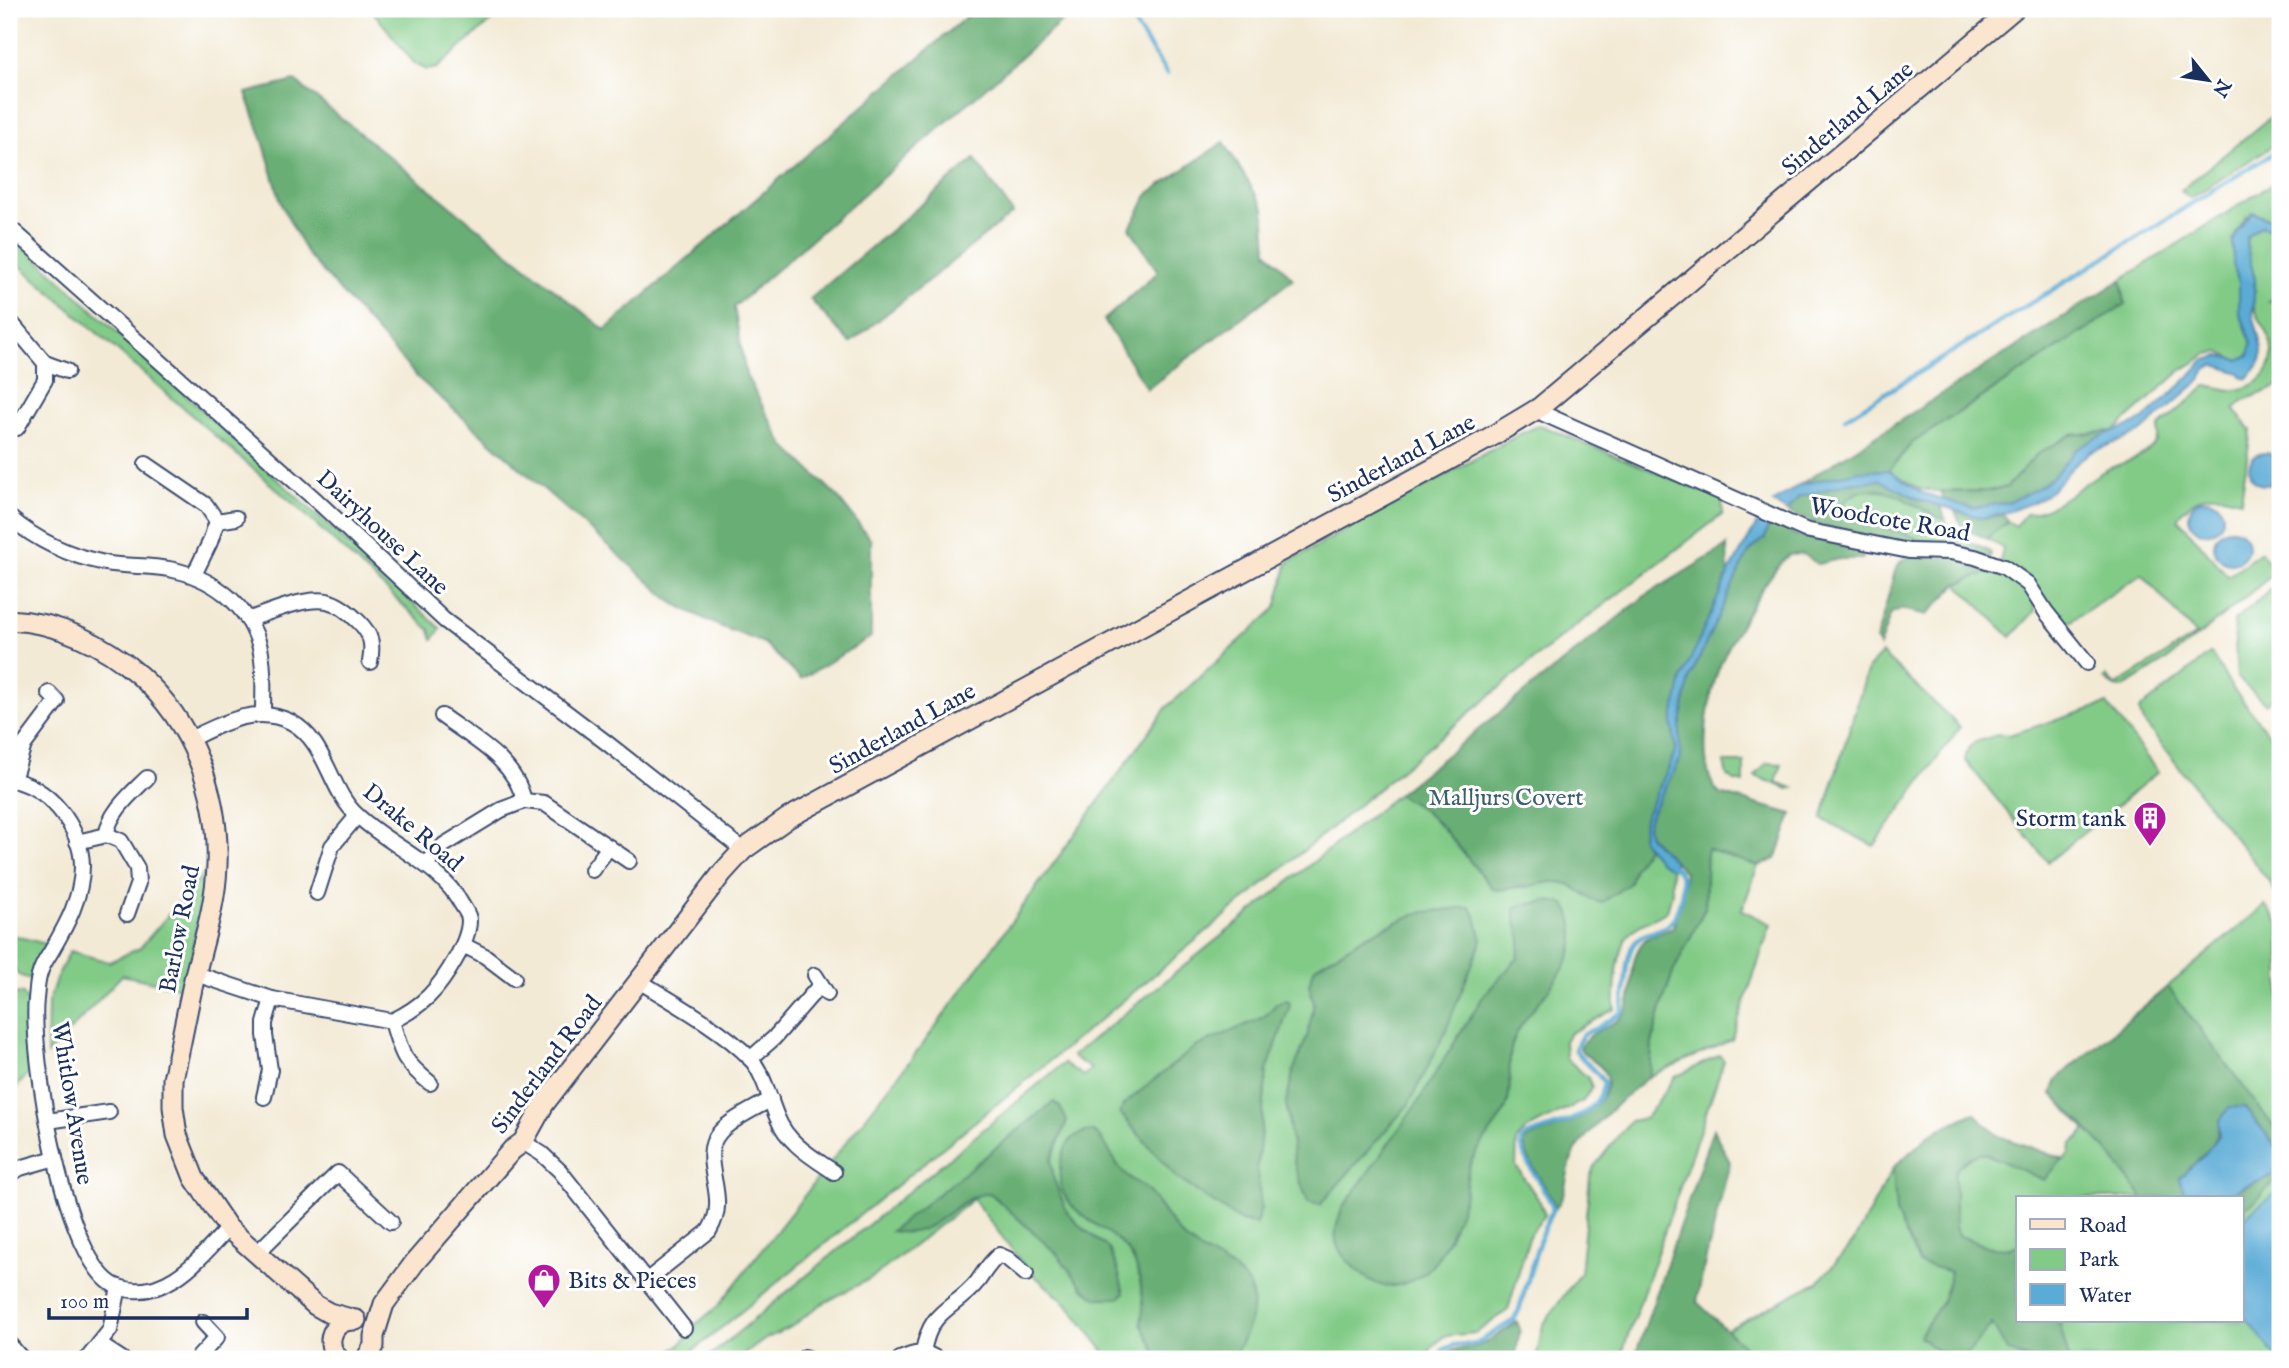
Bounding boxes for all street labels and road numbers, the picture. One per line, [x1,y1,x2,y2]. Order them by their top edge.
street label: Sinderland Lane [1776,55,1920,183]
street label: Sinderland Lane [1322,407,1481,511]
street label: Dairyhouse Lane [309,464,455,603]
street label: Woodcote Road [1807,491,1973,550]
street label: Sinderland Lane [824,676,982,782]
street label: Drake Road [355,777,469,879]
street label: Barlow Road [153,863,208,996]
street label: Sinderland Road [485,989,610,1141]
street label: Whitlow Avenue [43,1019,100,1187]

